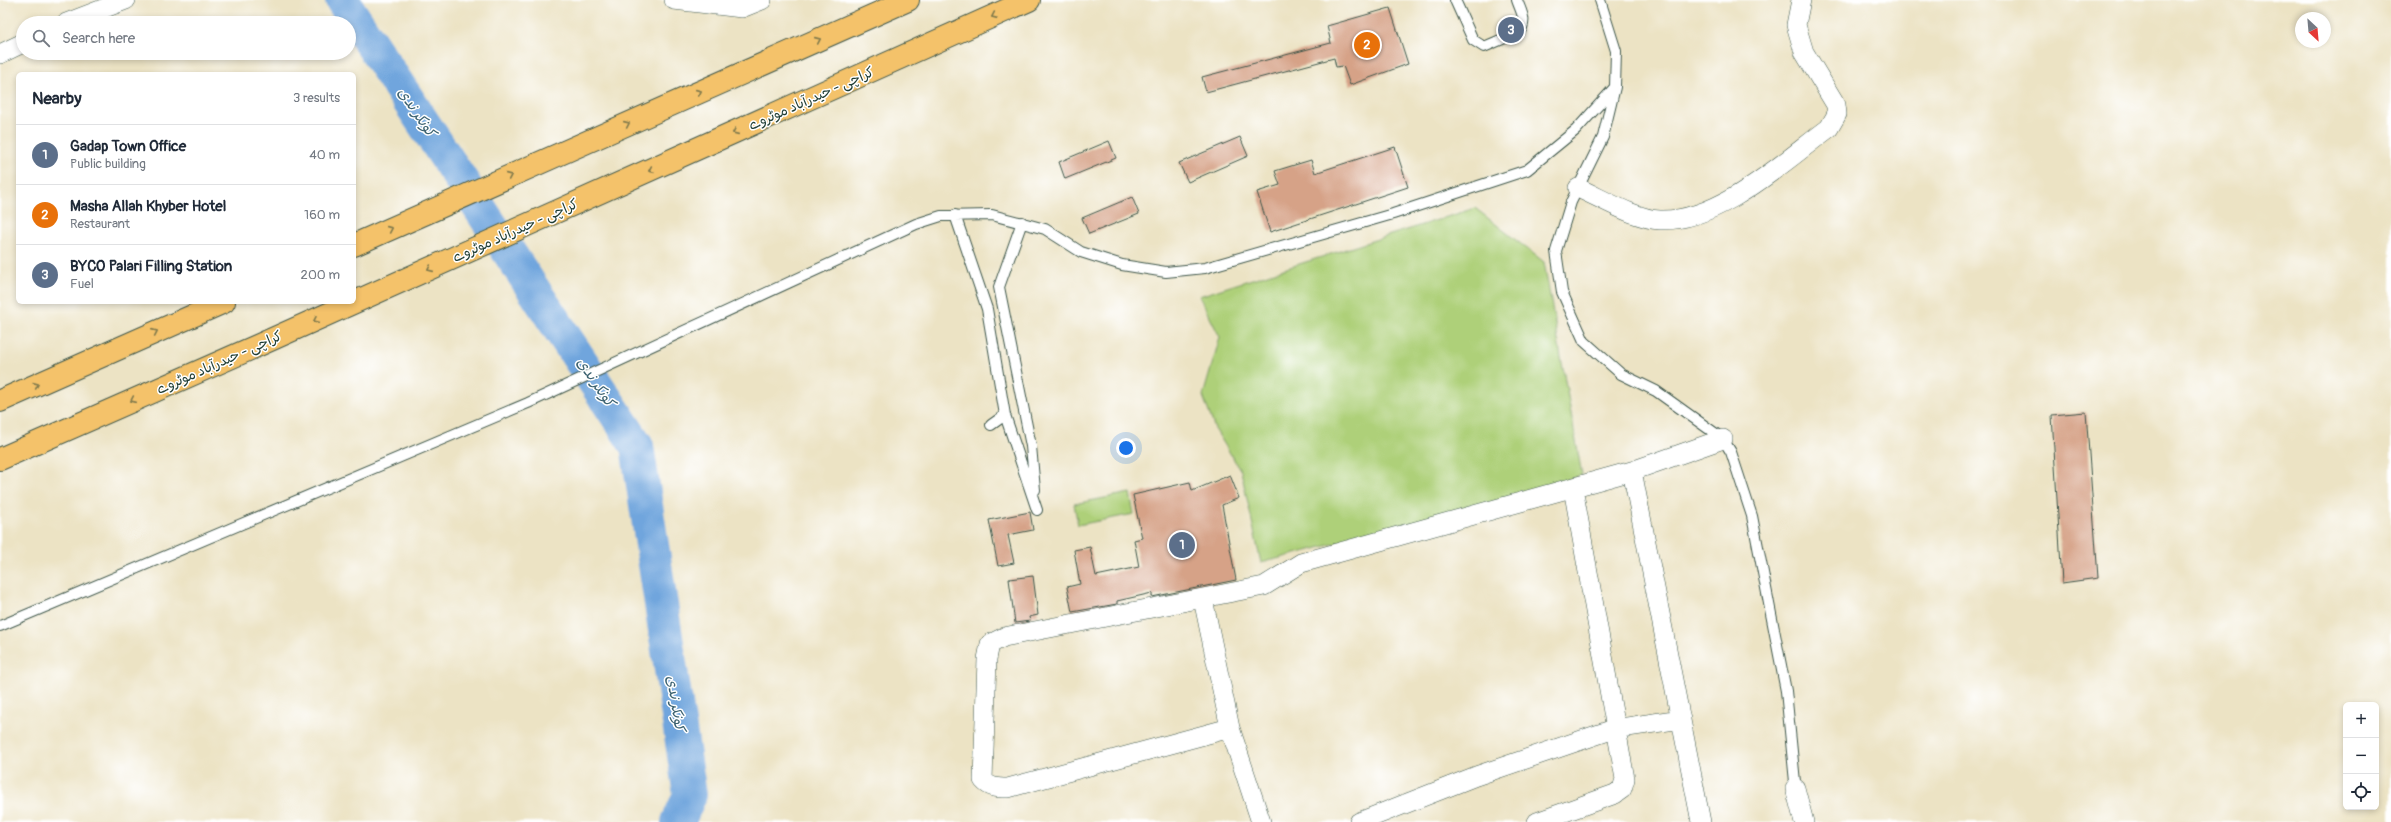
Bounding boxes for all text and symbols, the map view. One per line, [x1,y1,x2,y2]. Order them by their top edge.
one-way arrow [990,11,998,19]
north arrow [2295,12,2331,48]
pin: 3 [1498,15,1524,45]
search box [16,16,356,60]
icon: search [30,27,52,49]
text: Search here [62,29,135,48]
pin: 2 [1354,30,1380,60]
one-way arrow [814,36,821,44]
street label: کراچی - حیدرآباد موٹروے [746,63,877,135]
water label: کونکر ندی [393,84,441,143]
text: Nearby [32,88,81,109]
one-way arrow [694,89,702,97]
text: 3 results [293,90,340,106]
one-way arrow [624,120,631,128]
one-way arrow [731,127,739,135]
text: Gadap Town Office [70,137,186,156]
text: 1 [42,147,48,163]
text: 40 m [309,147,340,163]
text: Public building [70,156,146,172]
one-way arrow [648,165,655,173]
one-way arrow [504,173,512,181]
street label: کراچی - حیدرآباد موٹروے [450,195,581,267]
text: Masha Allah Khyber Hotel [70,197,226,216]
text: 2 [41,207,49,223]
text: 160 m [304,207,340,223]
text: Restaurant [70,216,130,232]
one-way arrow [385,226,393,234]
text: BYCO Palari Filling Station [70,257,232,276]
one-way arrow [427,264,434,272]
text: 3 [41,267,49,283]
text: 200 m [301,267,340,283]
text: Fuel [70,276,94,292]
one-way arrow [313,315,320,323]
street label: کراچی - حیدرآباد موٹروے [154,327,285,399]
one-way arrow [151,329,158,337]
water label: کونکر ندی [572,354,620,413]
one-way arrow [31,382,39,390]
one-way arrow [130,396,137,404]
your location [1116,438,1136,458]
pin: 1 [1169,530,1195,560]
water label: کونکر ندی [662,674,690,735]
map controls [2343,702,2379,810]
button: + [2343,702,2379,738]
button: − [2343,738,2379,774]
button: locate [2343,774,2379,810]

